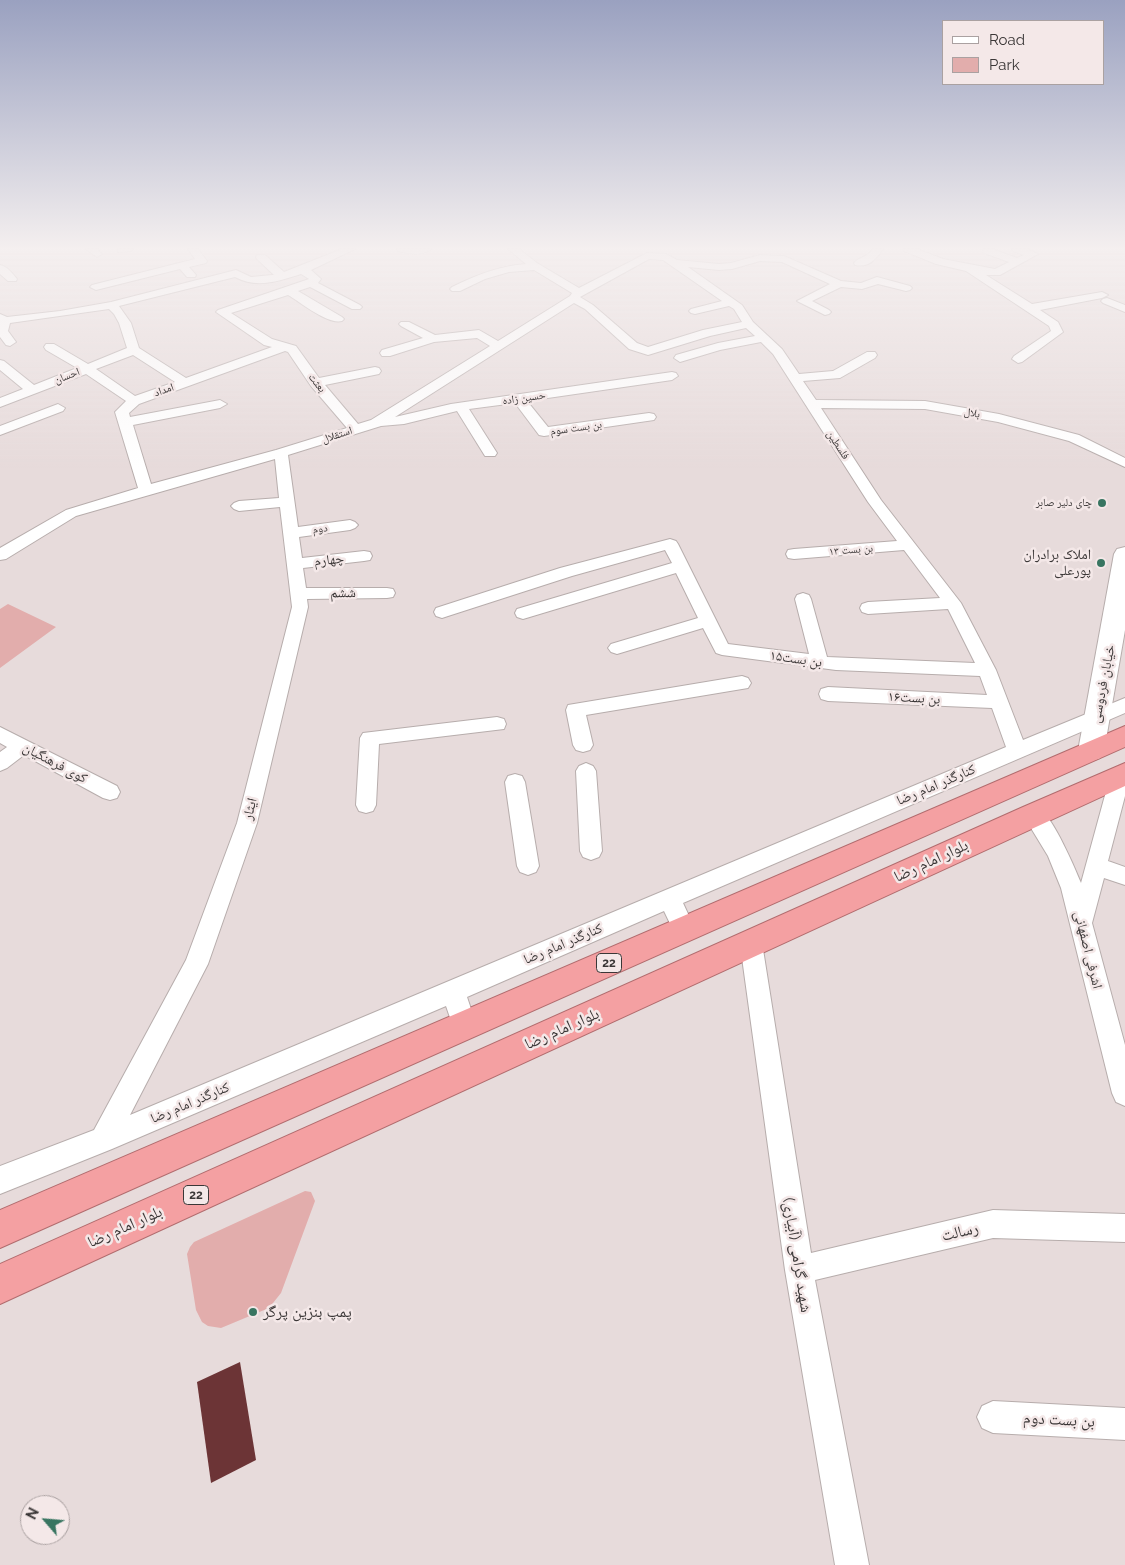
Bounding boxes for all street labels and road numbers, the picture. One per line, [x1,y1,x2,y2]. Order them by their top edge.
street label: احسان [52,365,82,387]
street label: بعثت [305,371,329,395]
street label: امداد [152,381,176,399]
street label: حسین زاده [502,388,546,408]
street label: بلال [963,405,981,421]
street label: بن بست سوم [549,418,603,438]
street label: استقلال [320,424,354,446]
street label: فلسطین [824,428,852,462]
street label: دوم [312,521,328,537]
street label: بن بست ۱۳ [828,541,874,559]
street label: چهارم [313,550,345,570]
street label: ششم [330,584,356,602]
street label: خیابان فردوسی [1087,643,1119,725]
street label: بن بست۱۵ [769,647,823,671]
street label: بن بست۱۶ [887,688,941,708]
street label: کوی فرهنگیان [20,739,90,787]
street label: کنارگذر امام رضا [894,761,978,809]
street label: ایثار [239,796,261,822]
street label: بلوار امام رضا [891,835,971,887]
street label: اشرفی اصفهانی [1070,909,1106,991]
street label: کنارگذر امام رضا [521,920,605,968]
road number: 22 [596,954,622,972]
street label: بلوار امام رضا [522,1004,602,1054]
street label: کنارگذر امام رضا [148,1079,232,1127]
road number: 22 [184,1186,208,1204]
street label: شهید گرامی (آبیاری) [778,1196,816,1314]
street label: بلوار امام رضا [85,1202,165,1252]
street label: رسالت [940,1218,980,1246]
street label: بن بست دوم [1023,1409,1095,1431]

